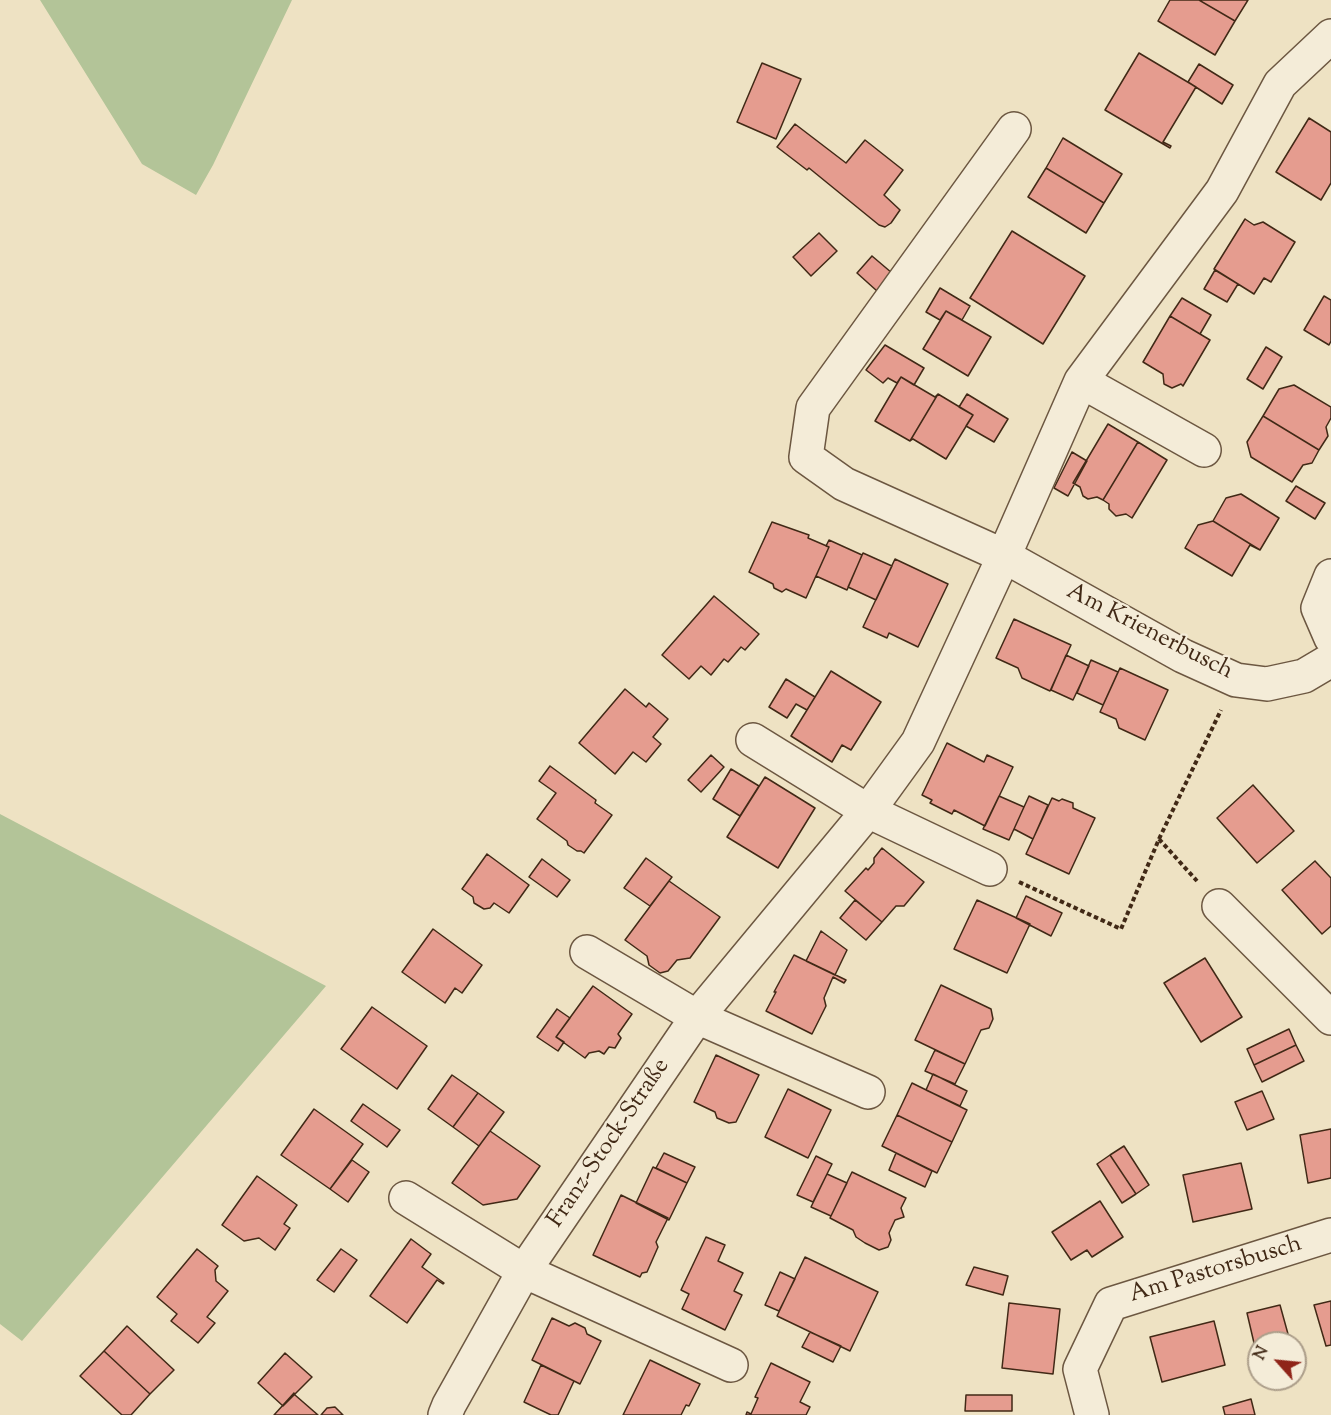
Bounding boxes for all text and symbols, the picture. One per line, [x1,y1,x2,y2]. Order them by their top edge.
street label: Am Krienerbusch [1061,579,1237,687]
street label: Franz-Stock-Straße [543,1054,677,1234]
street label: Am Pastorsbusch [1126,1231,1306,1311]
north arrow [1247,1331,1307,1391]
text: N [1249,1343,1275,1364]

